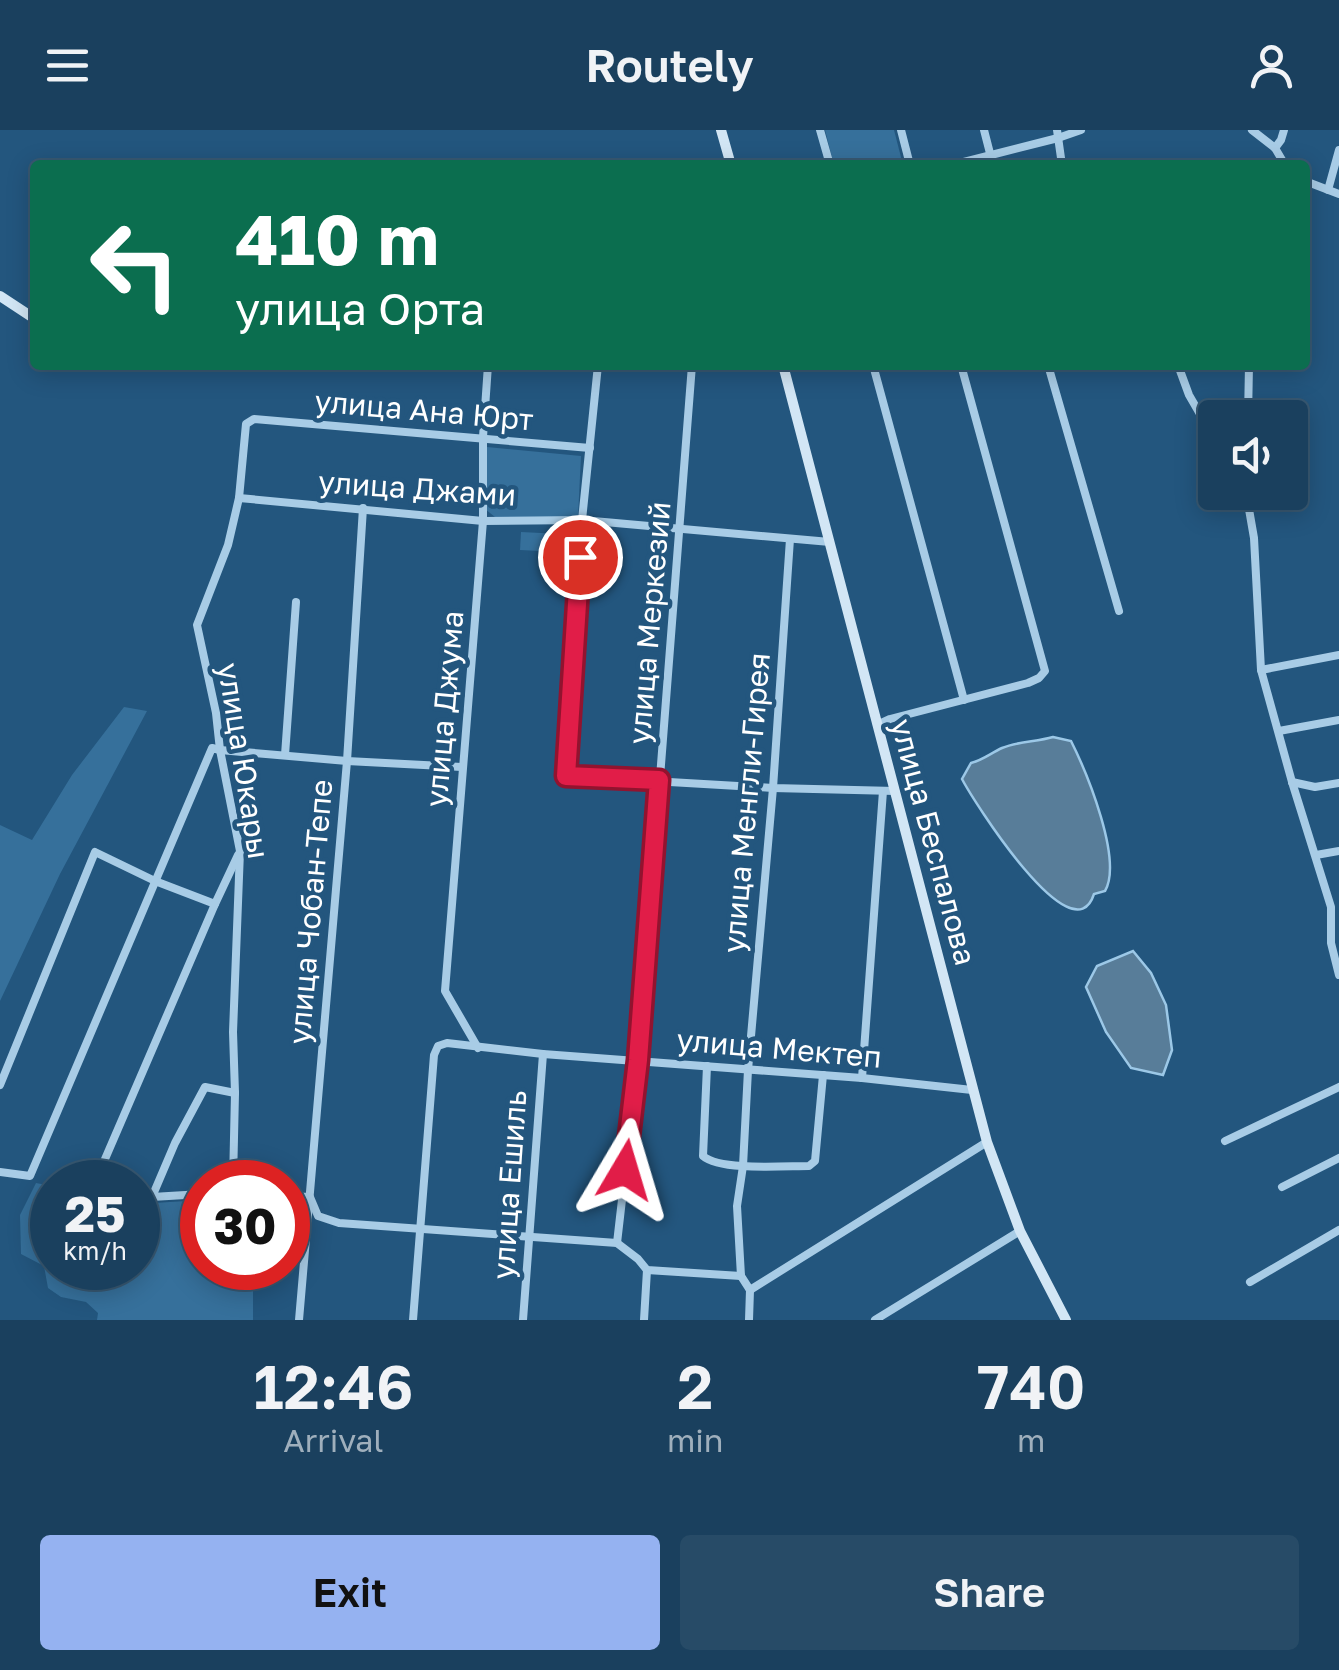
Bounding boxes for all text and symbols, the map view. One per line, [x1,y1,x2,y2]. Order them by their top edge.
icon: menu [40,38,95,93]
text: Routely [585,38,754,92]
icon: person [1244,38,1299,93]
text: 410 m [235,196,439,280]
icon: left [70,200,200,330]
text: улица Орта [235,281,485,335]
street label: улица Ана Юрт [313,383,535,438]
map controls [1198,400,1308,510]
button: sound [1198,400,1308,510]
street label: улица Джами [317,463,517,513]
street label: улица Меркезий [620,500,678,746]
pin [538,515,623,600]
icon: arrive [553,530,608,585]
street label: улица Джума [417,609,471,809]
street label: улица Менгли-Гирея [715,651,777,955]
street label: улица Юкары [211,660,277,862]
street label: улица Беспалова [884,715,984,969]
street label: улица Чобан-Тепе [280,778,340,1046]
street label: улица Мектеп [675,1021,883,1075]
street label: улица Ешиль [484,1089,534,1281]
position arrow [573,1118,677,1222]
speed limit sign: 30 [180,1160,310,1290]
text: 25 [64,1183,125,1243]
text: km/h [63,1235,127,1266]
text: 12:46 [254,1350,413,1422]
text: 2 [677,1350,713,1422]
text: 740 [977,1350,1085,1422]
text: Arrival [283,1421,384,1459]
text: min [667,1421,724,1459]
text: m [1017,1421,1045,1459]
button: Exit [40,1535,660,1650]
button: Share [680,1535,1299,1650]

